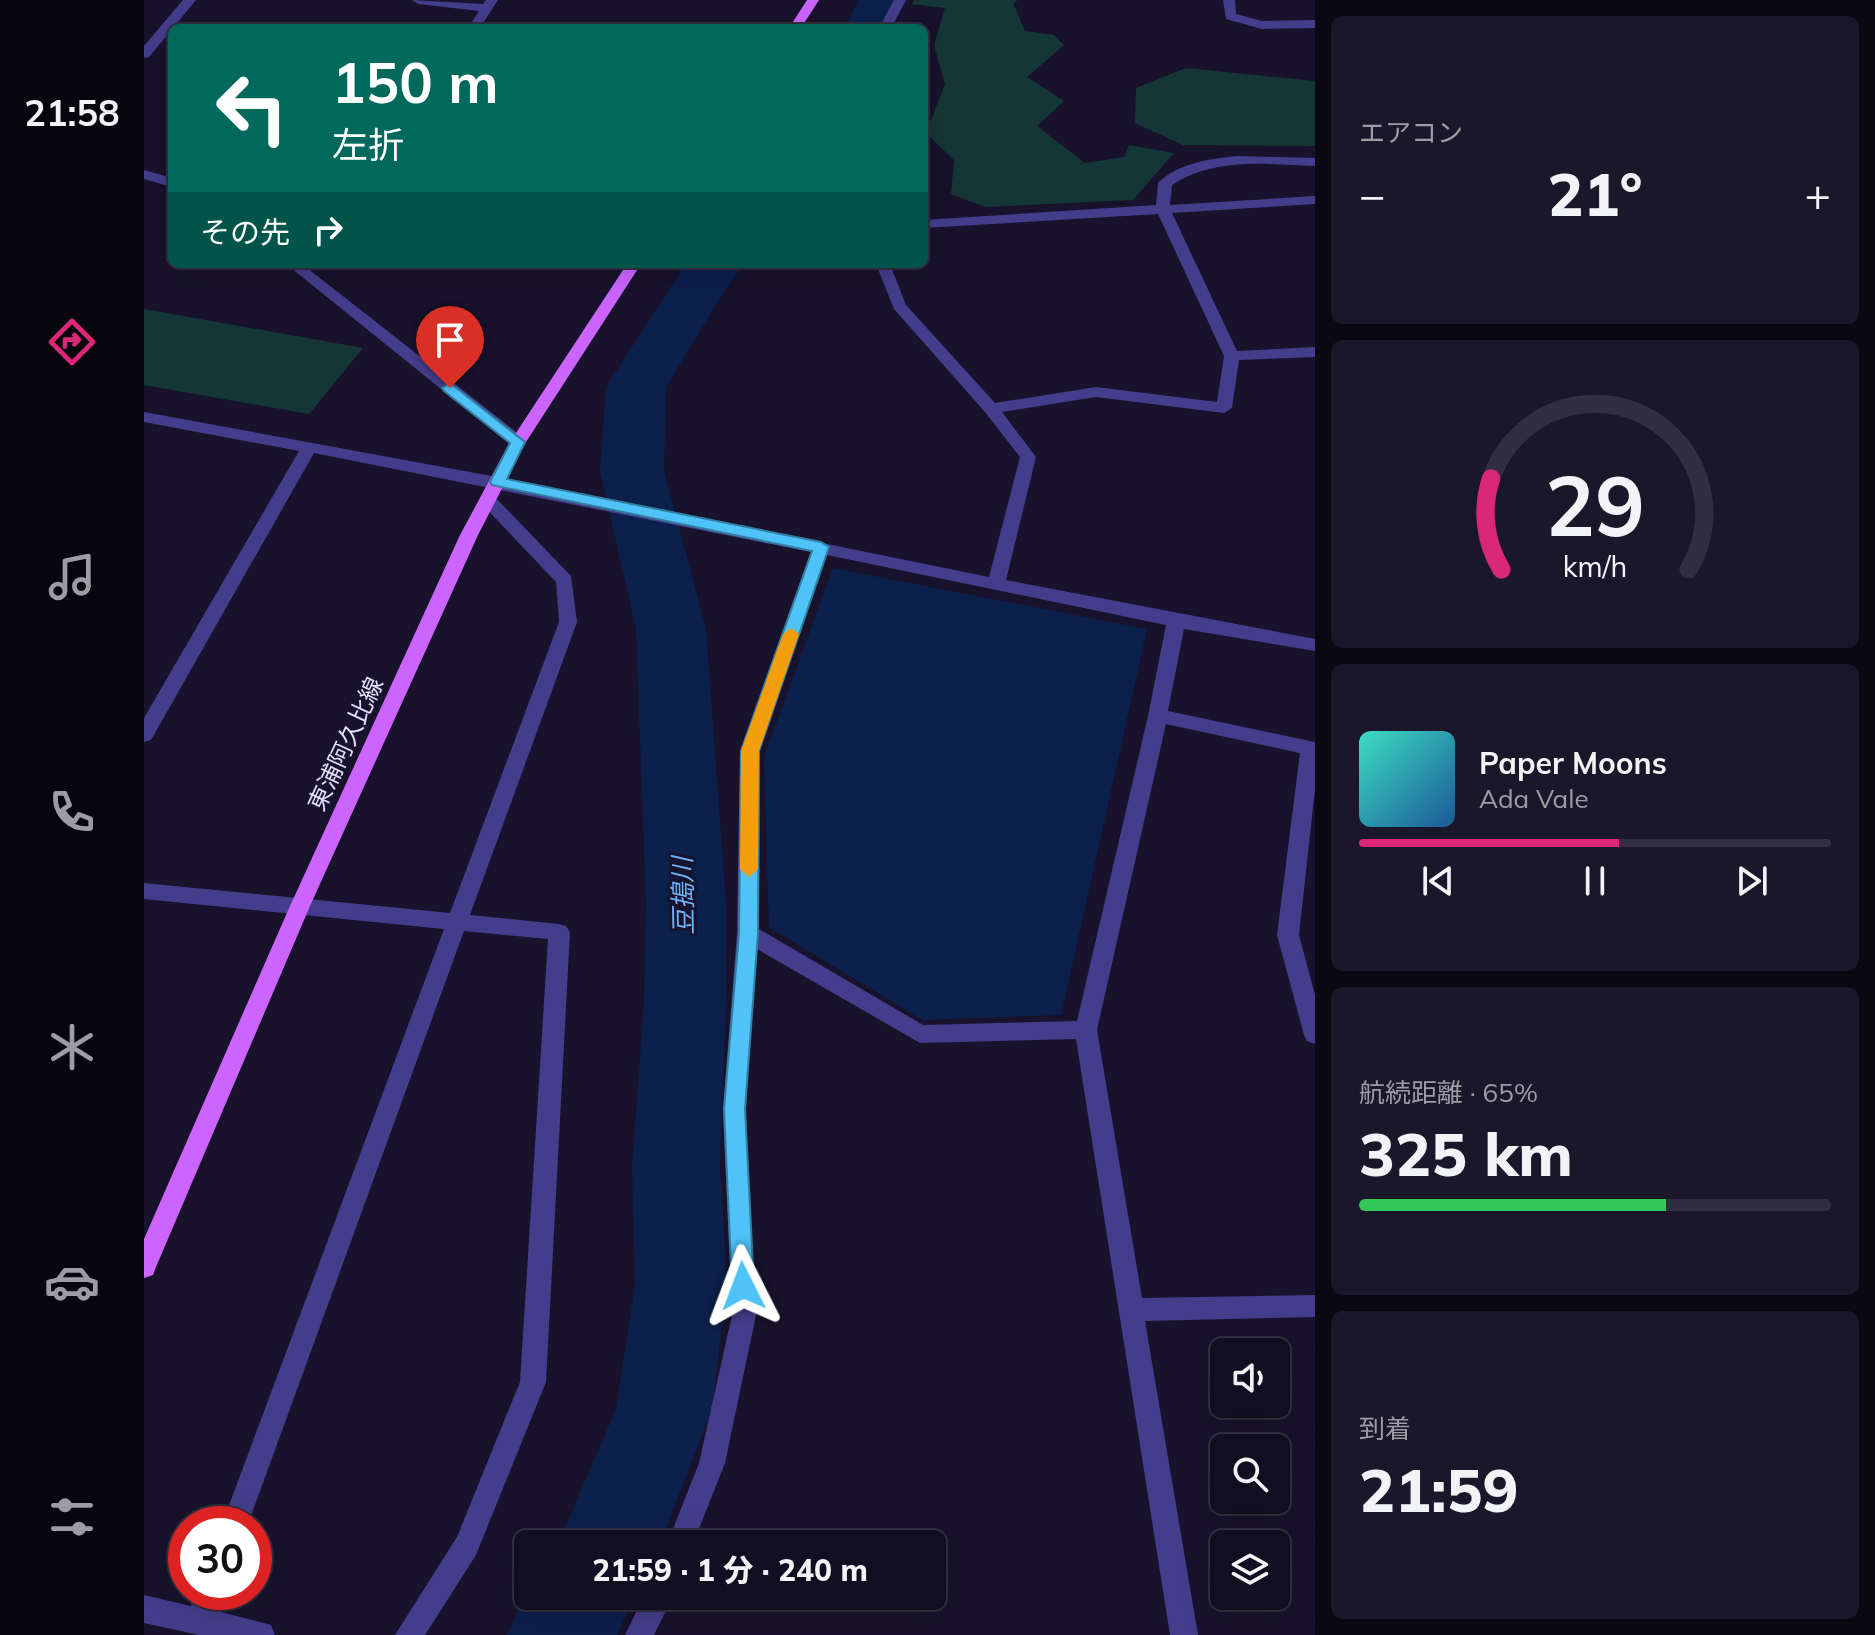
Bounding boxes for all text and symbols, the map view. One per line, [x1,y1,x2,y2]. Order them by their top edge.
text: 150 m [332,47,499,117]
icon: left [200,56,304,160]
text: 21:58 [24,90,120,135]
text: エアコン [1359,116,1463,149]
text: 左折 [332,122,404,167]
text: 21° [1547,156,1643,231]
text: − [1359,167,1385,222]
text: + [1805,167,1831,222]
icon: right [306,208,350,252]
text: その先 [200,213,290,251]
pin [416,306,484,388]
icon: directions [44,314,100,370]
icon: arrive [428,318,472,362]
text: 29 [1545,451,1645,556]
text: km/h [1563,548,1627,584]
icon: music [44,549,100,605]
street label: 東浦阿久比線 [301,672,389,815]
text: Paper Moons [1479,744,1667,782]
text: Ada Vale [1479,782,1589,815]
icon: phone [44,784,100,840]
water label: 豆搗川 [665,854,700,935]
icon: previous [1416,859,1460,903]
icon: pause [1573,859,1617,903]
icon: next [1730,859,1774,903]
icon: climate [44,1019,100,1075]
text: 航続距離 · 65% [1359,1076,1538,1109]
text: 325 km [1359,1116,1573,1191]
position arrow [701,1244,785,1328]
icon: car [44,1254,100,1310]
map controls [1210,1338,1290,1610]
button: sound [1210,1338,1290,1418]
text: 到着 [1359,1412,1411,1445]
button: search [1210,1434,1290,1514]
text: 21:59 [1359,1452,1519,1527]
icon: filters [44,1489,100,1545]
speed limit sign: 30 [168,1506,272,1610]
button: layers [1210,1530,1290,1610]
text: 21:59 · 1 分 · 240 m [592,1551,868,1589]

